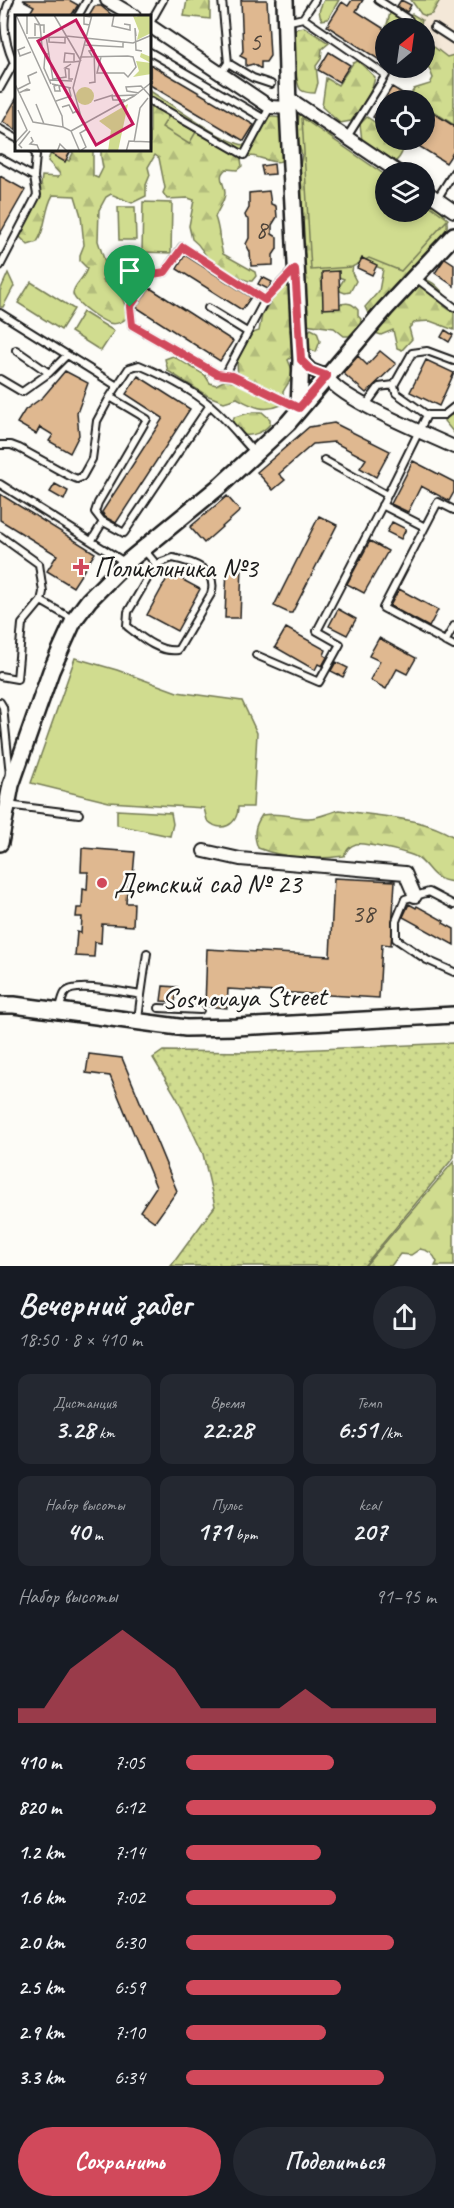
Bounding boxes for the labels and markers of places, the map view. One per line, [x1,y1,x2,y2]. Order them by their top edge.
pin [104,245,155,307]
place label: Поликлиника №3 [94,550,260,585]
marker: Поликлиника №3 [72,558,90,576]
place label: Детский сад № 23 [114,866,304,901]
marker: Детский сад № 23 [95,876,109,890]

